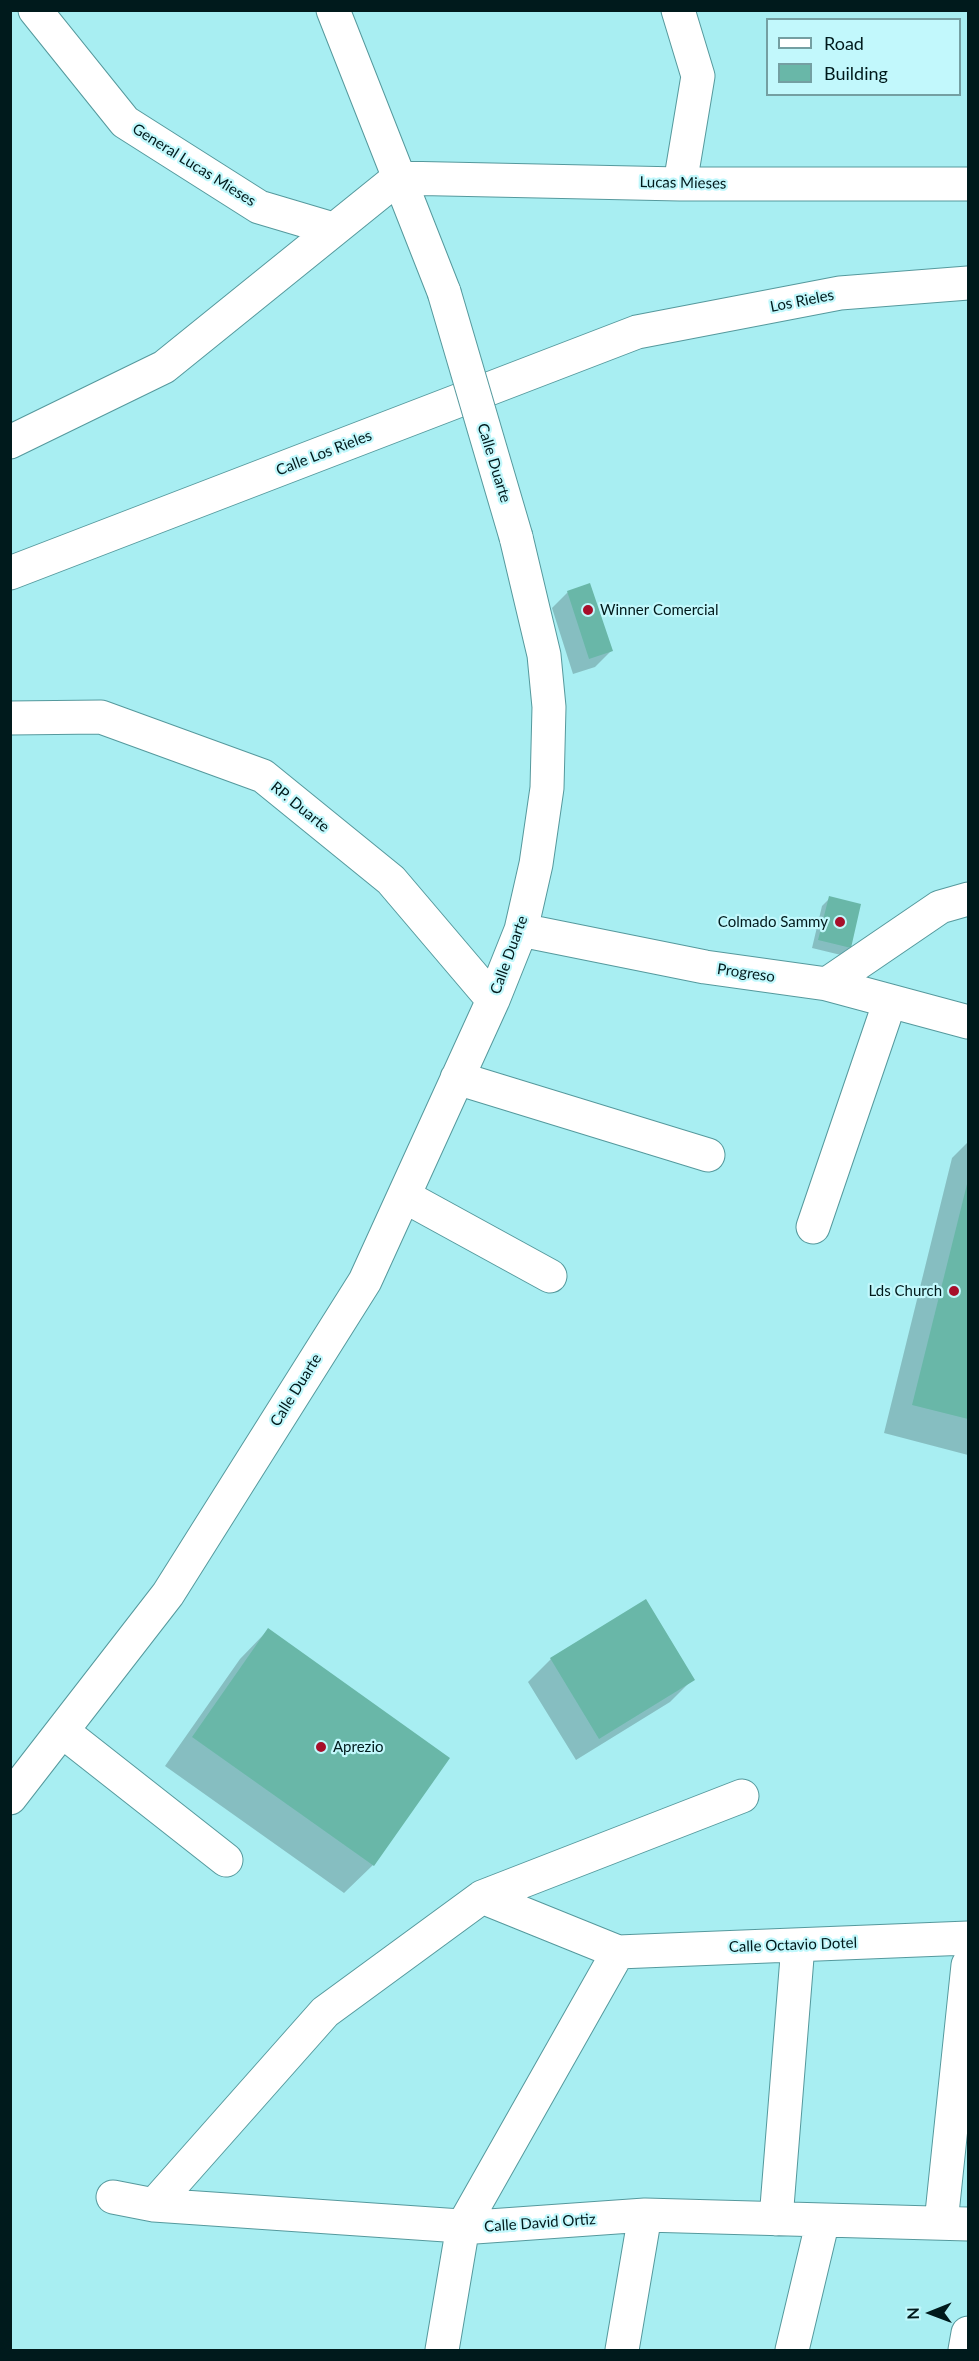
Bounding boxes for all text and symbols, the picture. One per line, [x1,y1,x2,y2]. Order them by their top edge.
legend [766,18,961,96]
text: Road [824,32,864,54]
text: Building [824,62,888,84]
street label: General Lucas Mieses [129,120,259,210]
street label: Lucas Mieses [639,173,727,193]
street label: Los Rieles [768,286,836,316]
street label: Calle Duarte [473,421,515,505]
street label: Calle Los Rieles [274,426,374,480]
place label: Winner Comercial [600,601,719,619]
marker: Winner Comercial [581,603,595,617]
street label: RP. Duarte [267,778,333,836]
street label: Calle Duarte [486,913,532,997]
place label: Colmado Sammy [718,913,828,931]
marker: Colmado Sammy [833,915,847,929]
street label: Progreso [716,960,776,986]
place label: Lds Church [869,1282,942,1300]
marker: Lds Church [947,1284,961,1298]
street label: Calle Duarte [267,1350,325,1430]
place label: Aprezio [333,1738,383,1756]
marker: Aprezio [314,1740,328,1754]
street label: Calle Octavio Dotel [729,1934,857,1956]
street label: Calle David Ortiz [484,2210,596,2236]
north arrow [901,2283,961,2343]
text: N [903,2307,922,2320]

